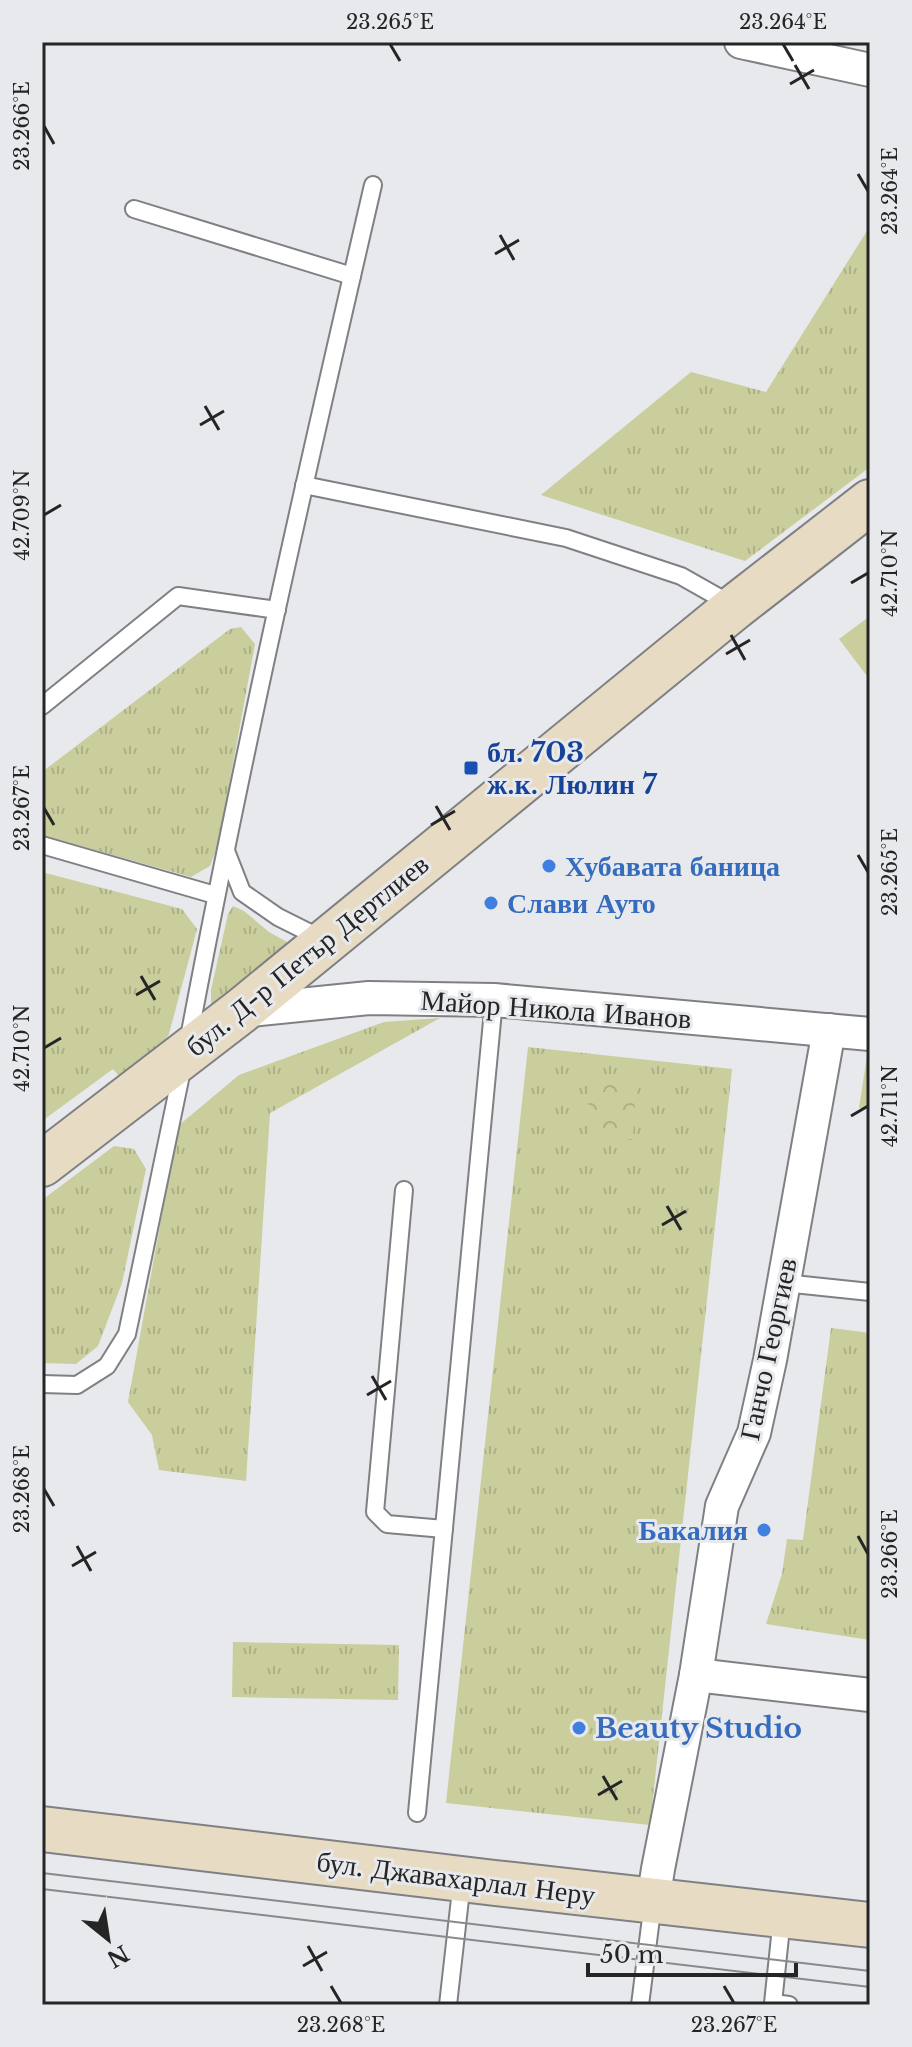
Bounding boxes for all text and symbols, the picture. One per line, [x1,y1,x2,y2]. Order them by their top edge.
text: 23.265°E [346,10,434,34]
text: 23.264°E [739,10,827,34]
text: 23.266°E [10,81,34,171]
text: 23.264°E [878,147,902,235]
text: 42.709°N [10,469,34,561]
text: 42.710°N [878,529,902,617]
place label: бл. 703 ж.к. Люлин 7 [487,735,657,802]
marker: бл. 703 ж.к. Люлин 7 [462,759,480,777]
text: 23.267°E [10,765,34,851]
text: 23.265°E [878,828,902,916]
street label: бул. Д-р Петър Дертлиев [179,847,436,1064]
place label: Хубавата баница [565,849,780,884]
marker: Хубавата баница [540,857,558,875]
place label: Слави Ауто [507,886,656,921]
marker: Слави Ауто [482,894,500,912]
street label: Майор Никола Иванов [419,983,693,1036]
text: 42.710°N [10,1004,34,1092]
text: 42.711°N [878,1065,902,1147]
street label: Ганчо Георгиев [732,1255,805,1444]
text: 23.268°E [10,1445,34,1533]
text: 23.266°E [878,1509,902,1599]
place label: Бакалия [639,1513,748,1548]
marker: Бакалия [755,1521,773,1539]
place label: Beauty Studio [595,1711,802,1746]
marker: Beauty Studio [570,1719,588,1737]
street label: бул. Джавахарлал Неру [315,1844,597,1913]
north arrow [68,1899,148,1979]
scale bar [588,1927,796,1977]
text: N [102,1939,133,1973]
text: 50 m [600,1940,664,1969]
text: 23.268°E [297,2013,385,2037]
text: 23.267°E [691,2013,777,2037]

